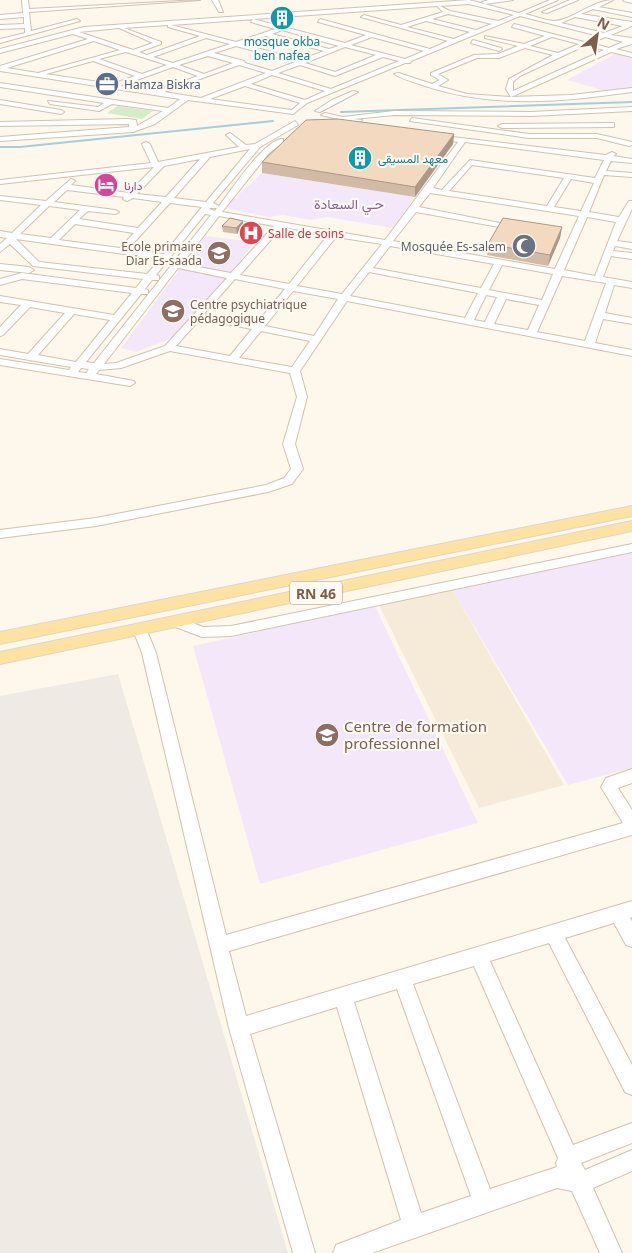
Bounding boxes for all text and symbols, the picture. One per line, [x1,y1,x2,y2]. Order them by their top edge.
building icon: mosque okba ben nafea [269,5,295,31]
north arrow [572,10,622,60]
text: N [594,12,613,34]
place label: mosque okba ben nafea [244,33,320,64]
office icon: Hamza Biskra [94,71,120,97]
place label: Hamza Biskra [124,76,201,93]
building icon: معهد المسيقى [347,145,373,171]
place label: معهد المسيقى [378,150,448,167]
hotel icon: دارنا [93,172,119,198]
place label: دارنا [124,177,143,194]
district label: حـي السعادة [314,194,384,216]
hospital icon: Salle de soins [238,220,264,246]
place label: Salle de soins [268,225,344,242]
mosque icon: Mosquée Es-salem [511,233,537,259]
place label: Ecole primaire Diar Es-saada [121,238,202,269]
place label: Mosquée Es-salem [401,238,506,255]
school or university icon: Ecole primaire Diar Es-saada [206,240,232,266]
place label: Centre psychiatrique pédagogique [190,296,307,327]
school or university icon: Centre psychiatrique pédagogique [160,298,186,324]
road number: RN 46 [290,582,342,604]
place label: Centre de formation professionnel [344,716,487,753]
school or university icon: Centre de formation professionnel [314,722,340,748]

